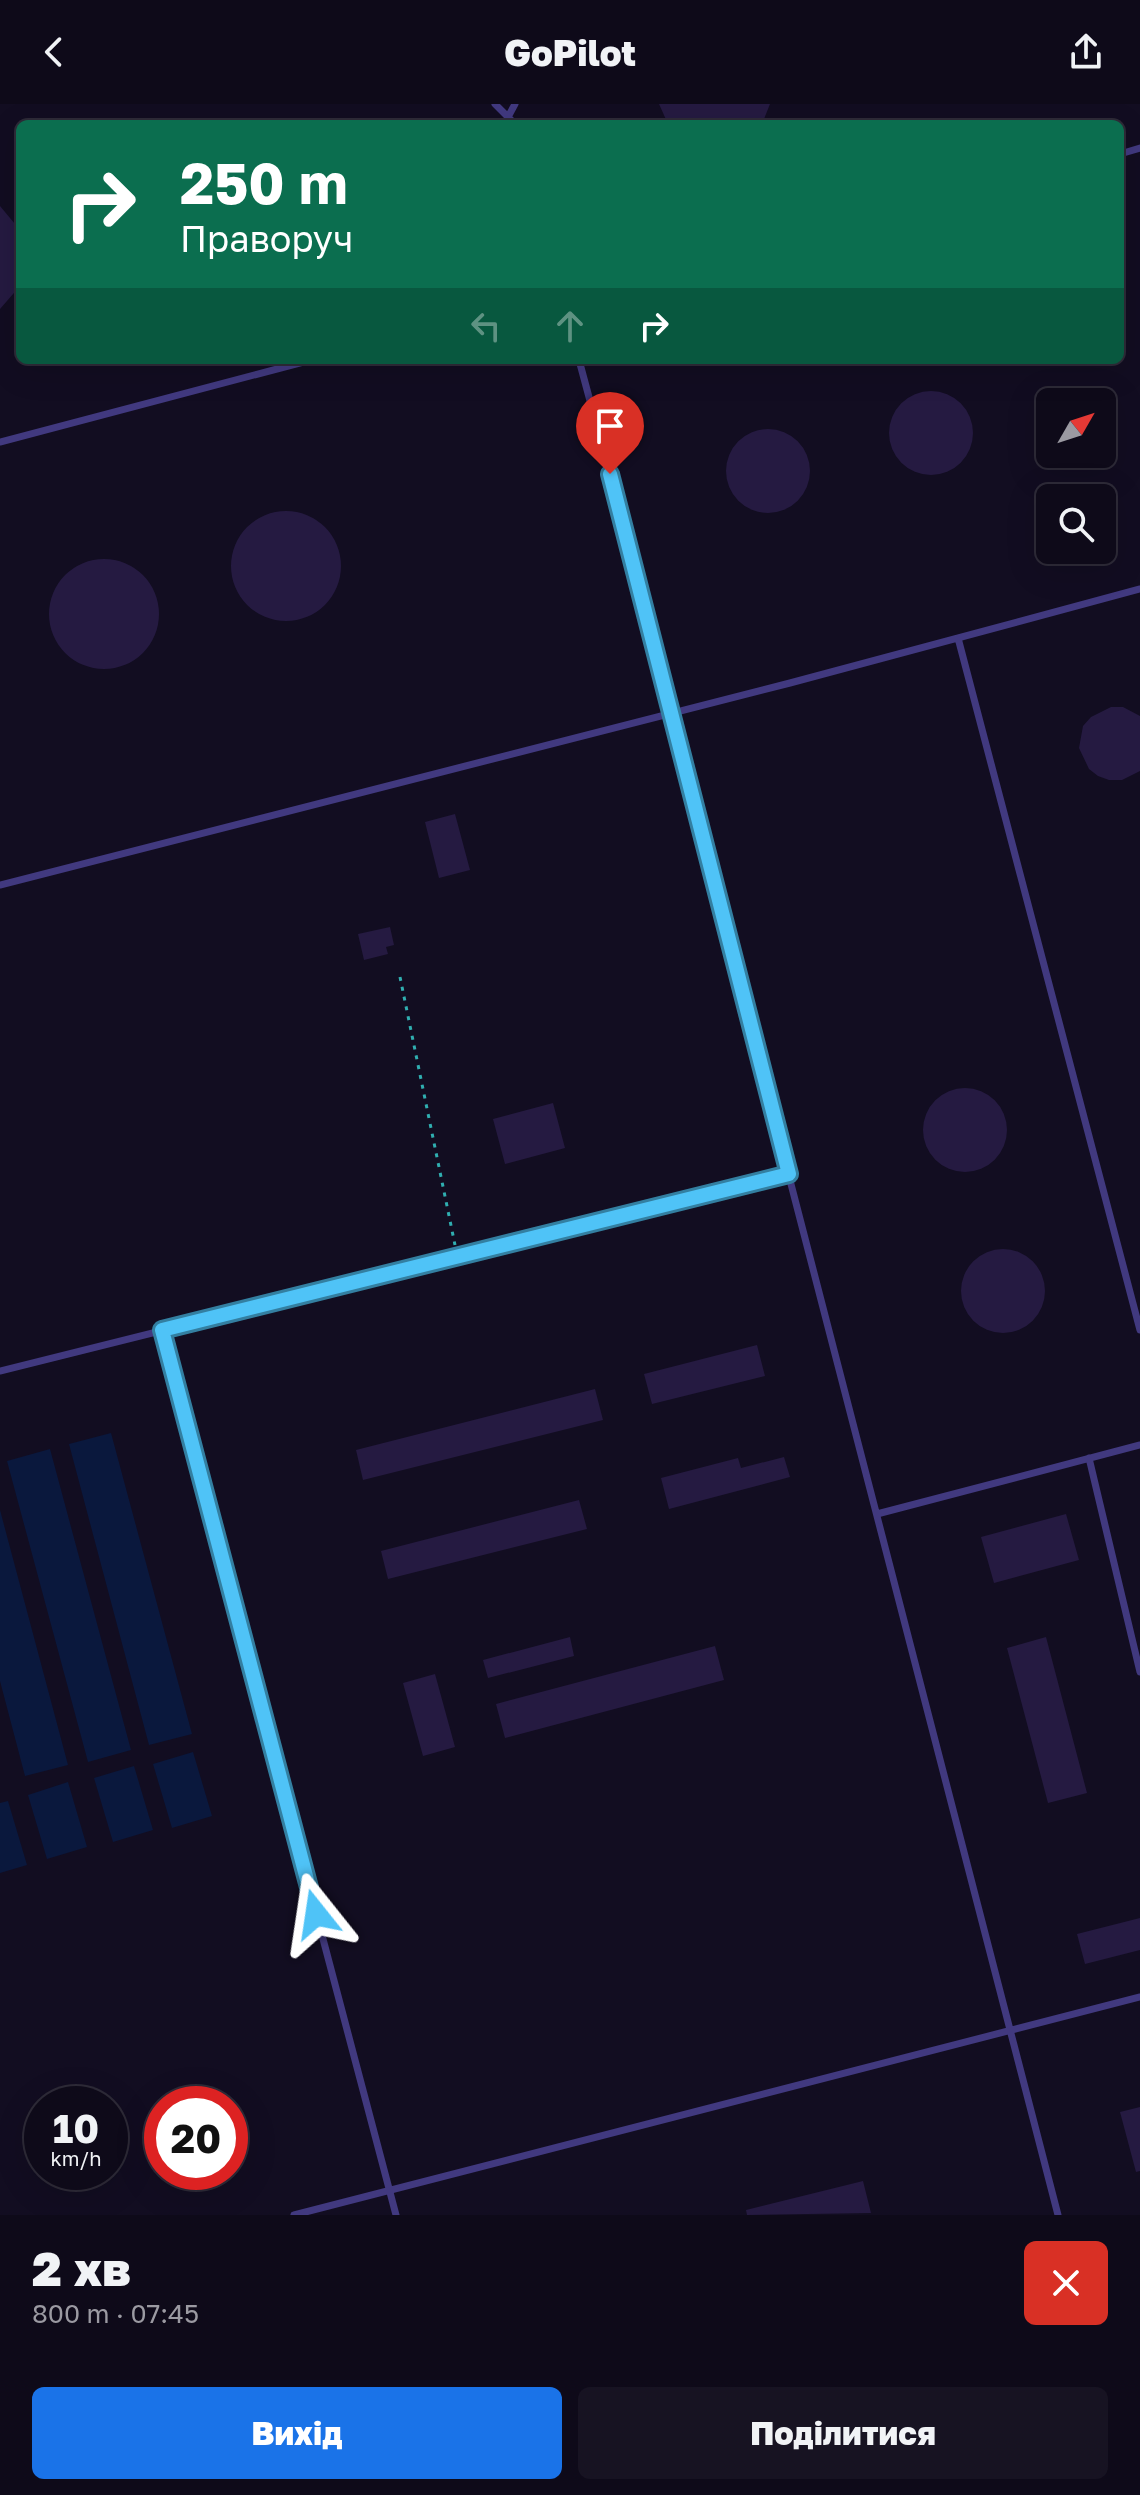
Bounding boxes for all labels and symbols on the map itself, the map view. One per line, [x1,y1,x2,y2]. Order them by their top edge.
north arrow [1036,388,1116,468]
pin [576,392,644,474]
position arrow [274,1872,358,1956]
speed limit sign: 20 [144,2086,248,2190]

